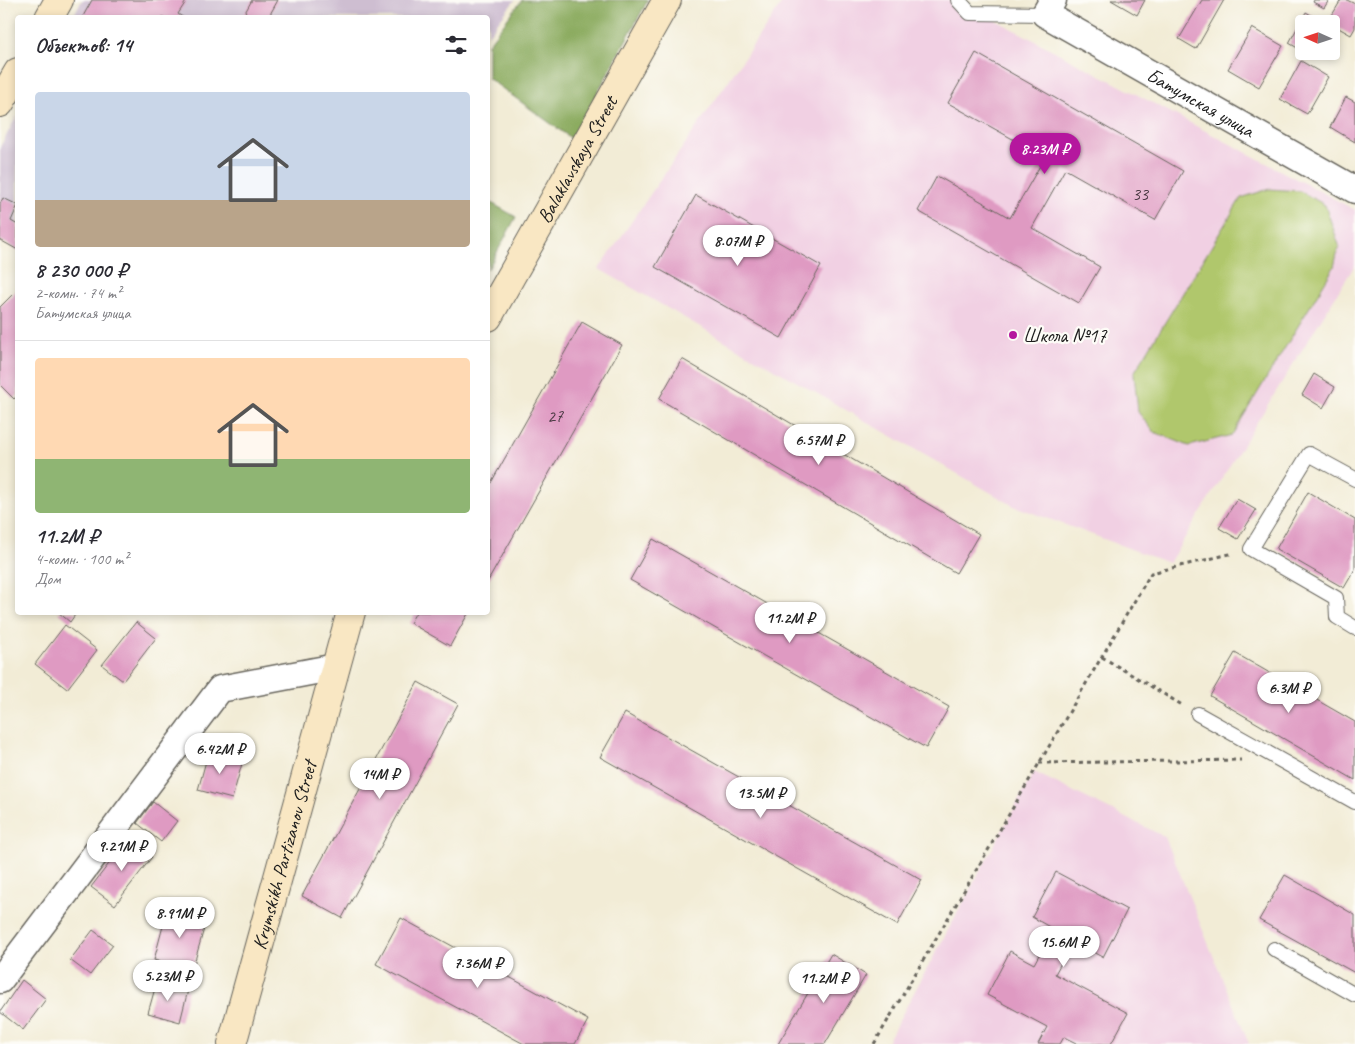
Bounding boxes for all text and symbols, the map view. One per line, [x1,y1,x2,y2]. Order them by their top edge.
north arrow [1295,15,1340,60]
map controls [1295,15,1340,60]
icon: filters [442,31,470,59]
text: Объектов: 14 [35,32,132,58]
street label: Батумская улица [1142,62,1259,144]
street label: Balaklavskaya Street [532,90,624,227]
icon: home [208,125,298,215]
pin: 8.23M ₽ [999,132,1091,175]
text: 8.23M ₽ [1021,139,1069,159]
house number: 33 [1132,183,1150,205]
pin: 8.07M ₽ [692,224,784,267]
text: 8.07M ₽ [714,231,762,251]
text: 8 230 000 ₽ [35,257,127,283]
text: 2-комн. · 74 m² [35,283,121,303]
text: Батумская улица [35,303,130,323]
place label: Школа №17 [1023,323,1107,348]
marker: Школа №17 [1007,329,1019,341]
icon: home [208,390,298,480]
house number: 27 [547,405,564,427]
pin: 6.57M ₽ [773,424,865,466]
text: 6.57M ₽ [795,430,843,450]
text: 11.2M ₽ [35,523,99,549]
text: 4-комн. · 100 m² [35,549,128,569]
text: Дом [35,569,61,589]
pin: 11.2M ₽ [744,602,836,644]
text: 11.2M ₽ [766,608,814,628]
pin: 6.3M ₽ [1248,672,1330,714]
text: 6.3M ₽ [1268,678,1310,698]
pin: 6.42M ₽ [174,732,266,775]
text: 6.42M ₽ [196,739,244,759]
street label: Krymskikh Partizanov Street [247,755,323,952]
pin: 14M ₽ [345,758,415,800]
text: 14M ₽ [361,764,399,784]
pin: 13.5M ₽ [715,776,807,819]
text: 13.5M ₽ [737,783,785,803]
pin: 9.21M ₽ [76,830,168,872]
text: 9.21M ₽ [98,836,146,856]
pin: 8.91M ₽ [134,896,226,939]
text: 8.91M ₽ [156,903,204,923]
pin: 15.6M ₽ [1018,926,1110,968]
text: 15.6M ₽ [1040,932,1088,952]
pin: 7.36M ₽ [432,946,524,989]
text: 7.36M ₽ [454,953,502,973]
pin: 5.23M ₽ [122,960,214,1002]
pin: 11.2M ₽ [778,962,870,1004]
text: 5.23M ₽ [144,966,192,986]
text: 11.2M ₽ [800,968,848,988]

